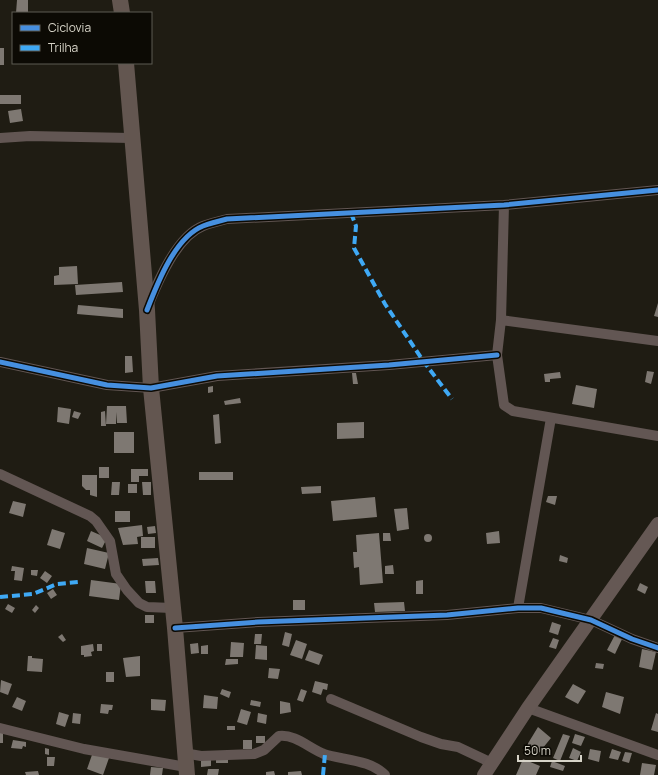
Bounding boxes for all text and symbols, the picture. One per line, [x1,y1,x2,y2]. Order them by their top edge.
legend [12,12,152,64]
text: Ciclovia [48,19,91,36]
text: Trilha [48,39,78,56]
scale bar [518,737,581,763]
text: 50 m [524,742,551,759]

